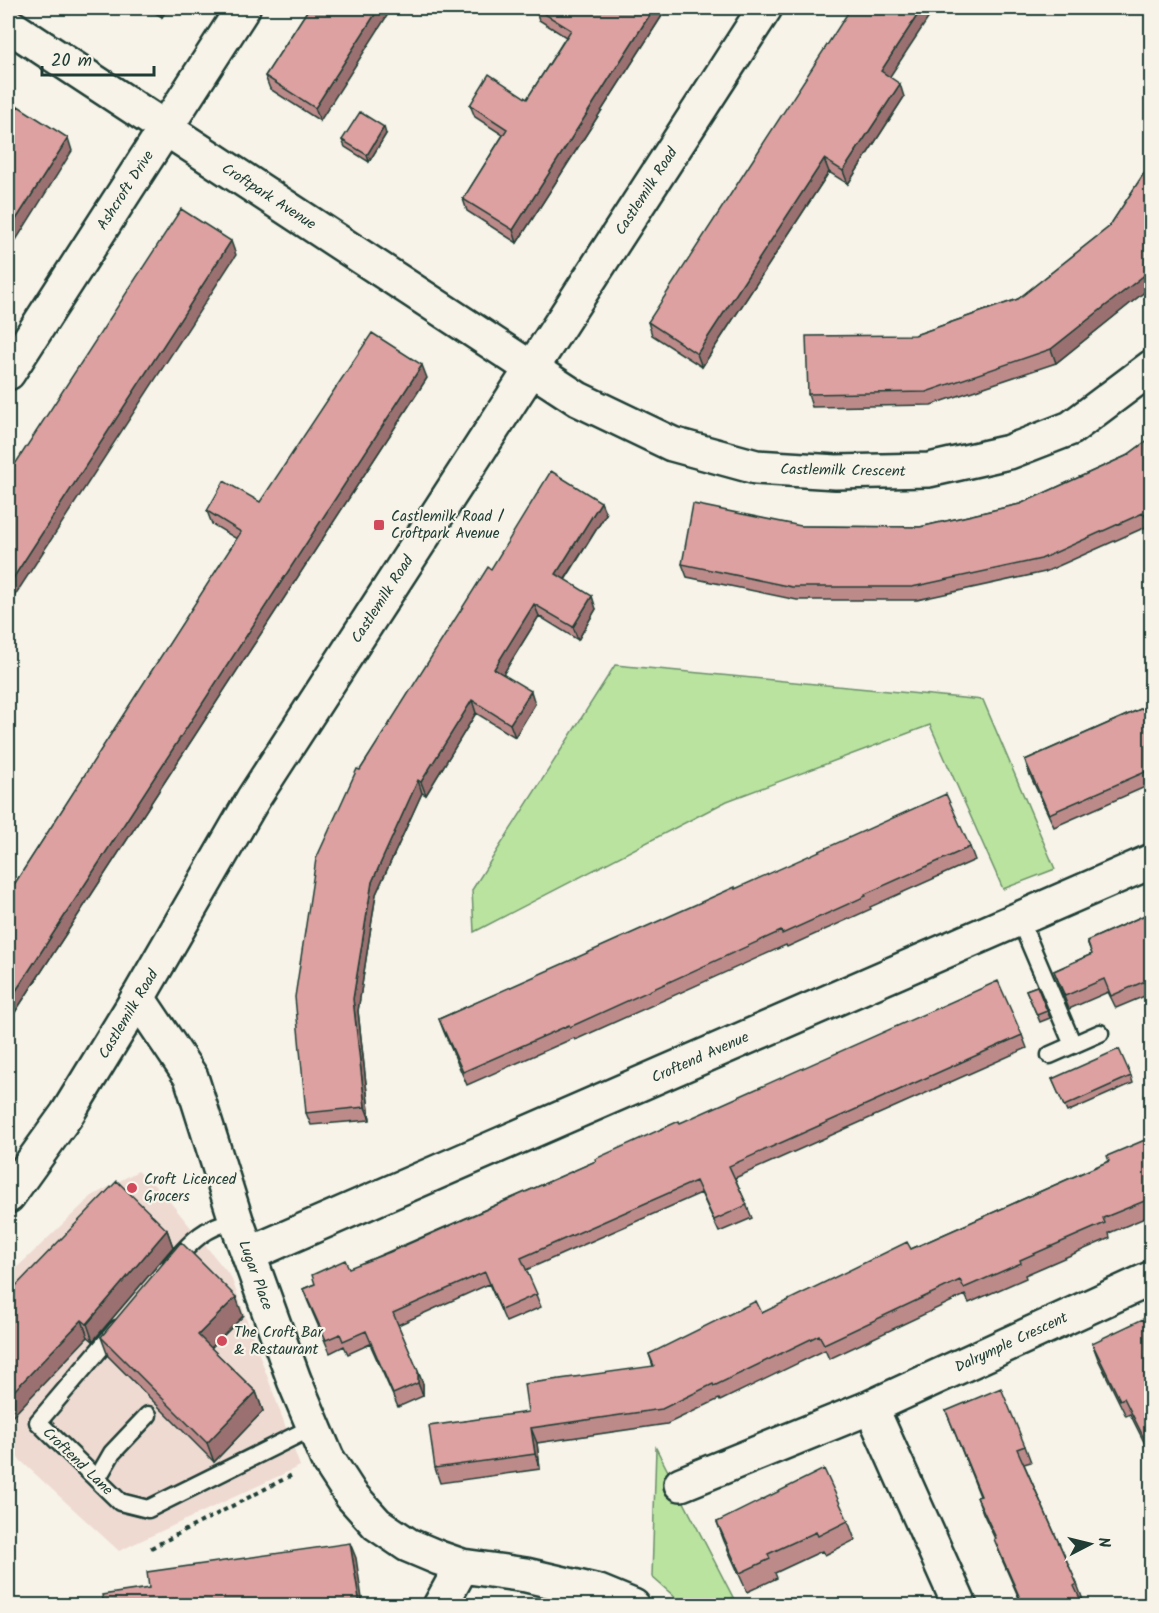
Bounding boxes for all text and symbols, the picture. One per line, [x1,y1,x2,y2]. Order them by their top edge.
scale bar [42,39,154,77]
text: 20 m [51,47,92,76]
street label: Castlemilk Road [609,142,685,240]
street label: Ashcroft Drive [91,146,161,235]
street label: Croftpark Avenue [216,157,321,237]
street label: Castlemilk Crescent [780,458,906,484]
place label: Castlemilk Road / Croftpark Avenue [391,505,505,546]
marker: Castlemilk Road / Croftpark Avenue [372,518,386,532]
street label: Castlemilk Road [345,550,421,648]
street label: Castlemilk Road [93,965,165,1064]
street label: Croftend Avenue [648,1026,753,1090]
place label: Croft Licenced Grocers [144,1168,237,1209]
marker: Croft Licenced Grocers [125,1181,139,1195]
street label: Lugar Place [231,1237,279,1314]
street label: Dalrymple Crescent [951,1306,1072,1380]
place label: The Croft Bar & Restaurant [234,1321,324,1362]
marker: The Croft Bar & Restaurant [215,1334,229,1348]
street label: Croftend Lane [36,1422,118,1502]
north arrow [1060,1514,1120,1574]
text: N [1090,1536,1116,1549]

